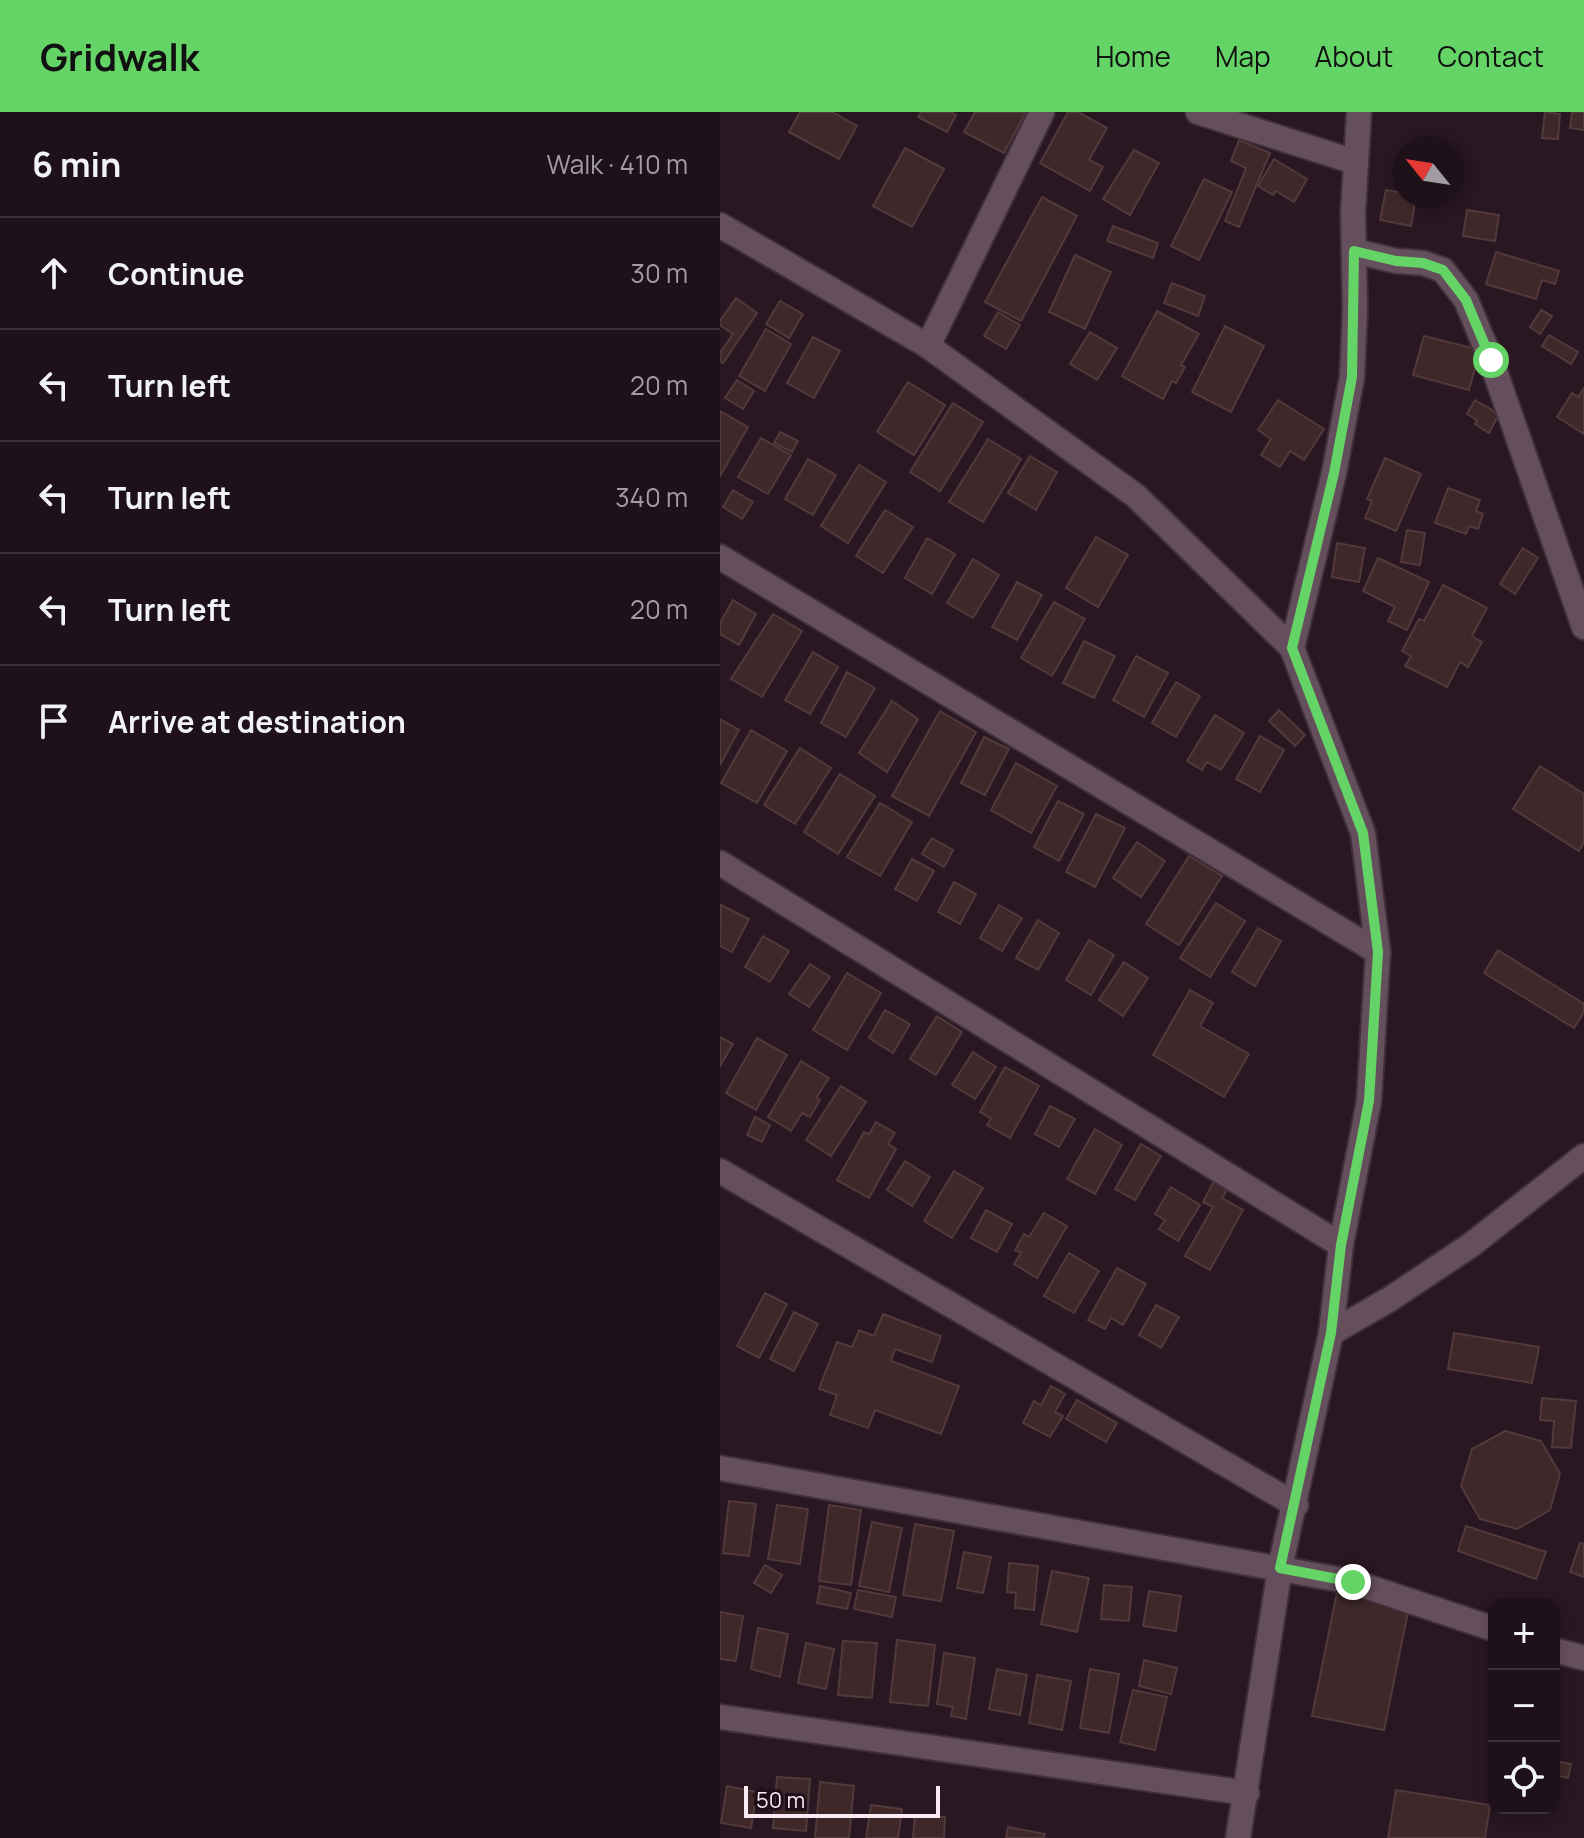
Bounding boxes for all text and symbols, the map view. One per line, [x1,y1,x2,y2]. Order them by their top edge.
text: Gridwalk [40,30,199,82]
text: Home [1095,37,1171,75]
text: Map [1215,37,1271,75]
text: About [1315,37,1393,75]
text: Contact [1437,37,1544,75]
north arrow [1392,136,1464,208]
text: 6 min [32,141,121,187]
text: Walk · 410 m [547,146,688,182]
icon: ahead [32,251,76,295]
text: Continue [108,253,244,294]
text: 30 m [631,255,688,291]
route start [1473,342,1509,378]
icon: left [32,363,76,407]
text: Turn left [108,365,231,406]
text: 20 m [630,367,688,403]
icon: left [32,475,76,519]
text: Turn left [108,477,231,518]
text: 340 m [615,479,688,515]
icon: left [32,587,76,631]
text: Turn left [108,589,231,630]
text: 20 m [630,591,688,627]
icon: arrive [32,699,76,743]
text: Arrive at destination [108,701,406,742]
route end [1335,1564,1371,1600]
map controls [1488,1598,1560,1814]
button: + [1488,1598,1560,1670]
button: − [1488,1670,1560,1742]
button: locate [1488,1742,1560,1814]
scale bar [744,1782,940,1818]
text: 50 m [756,1785,805,1815]

